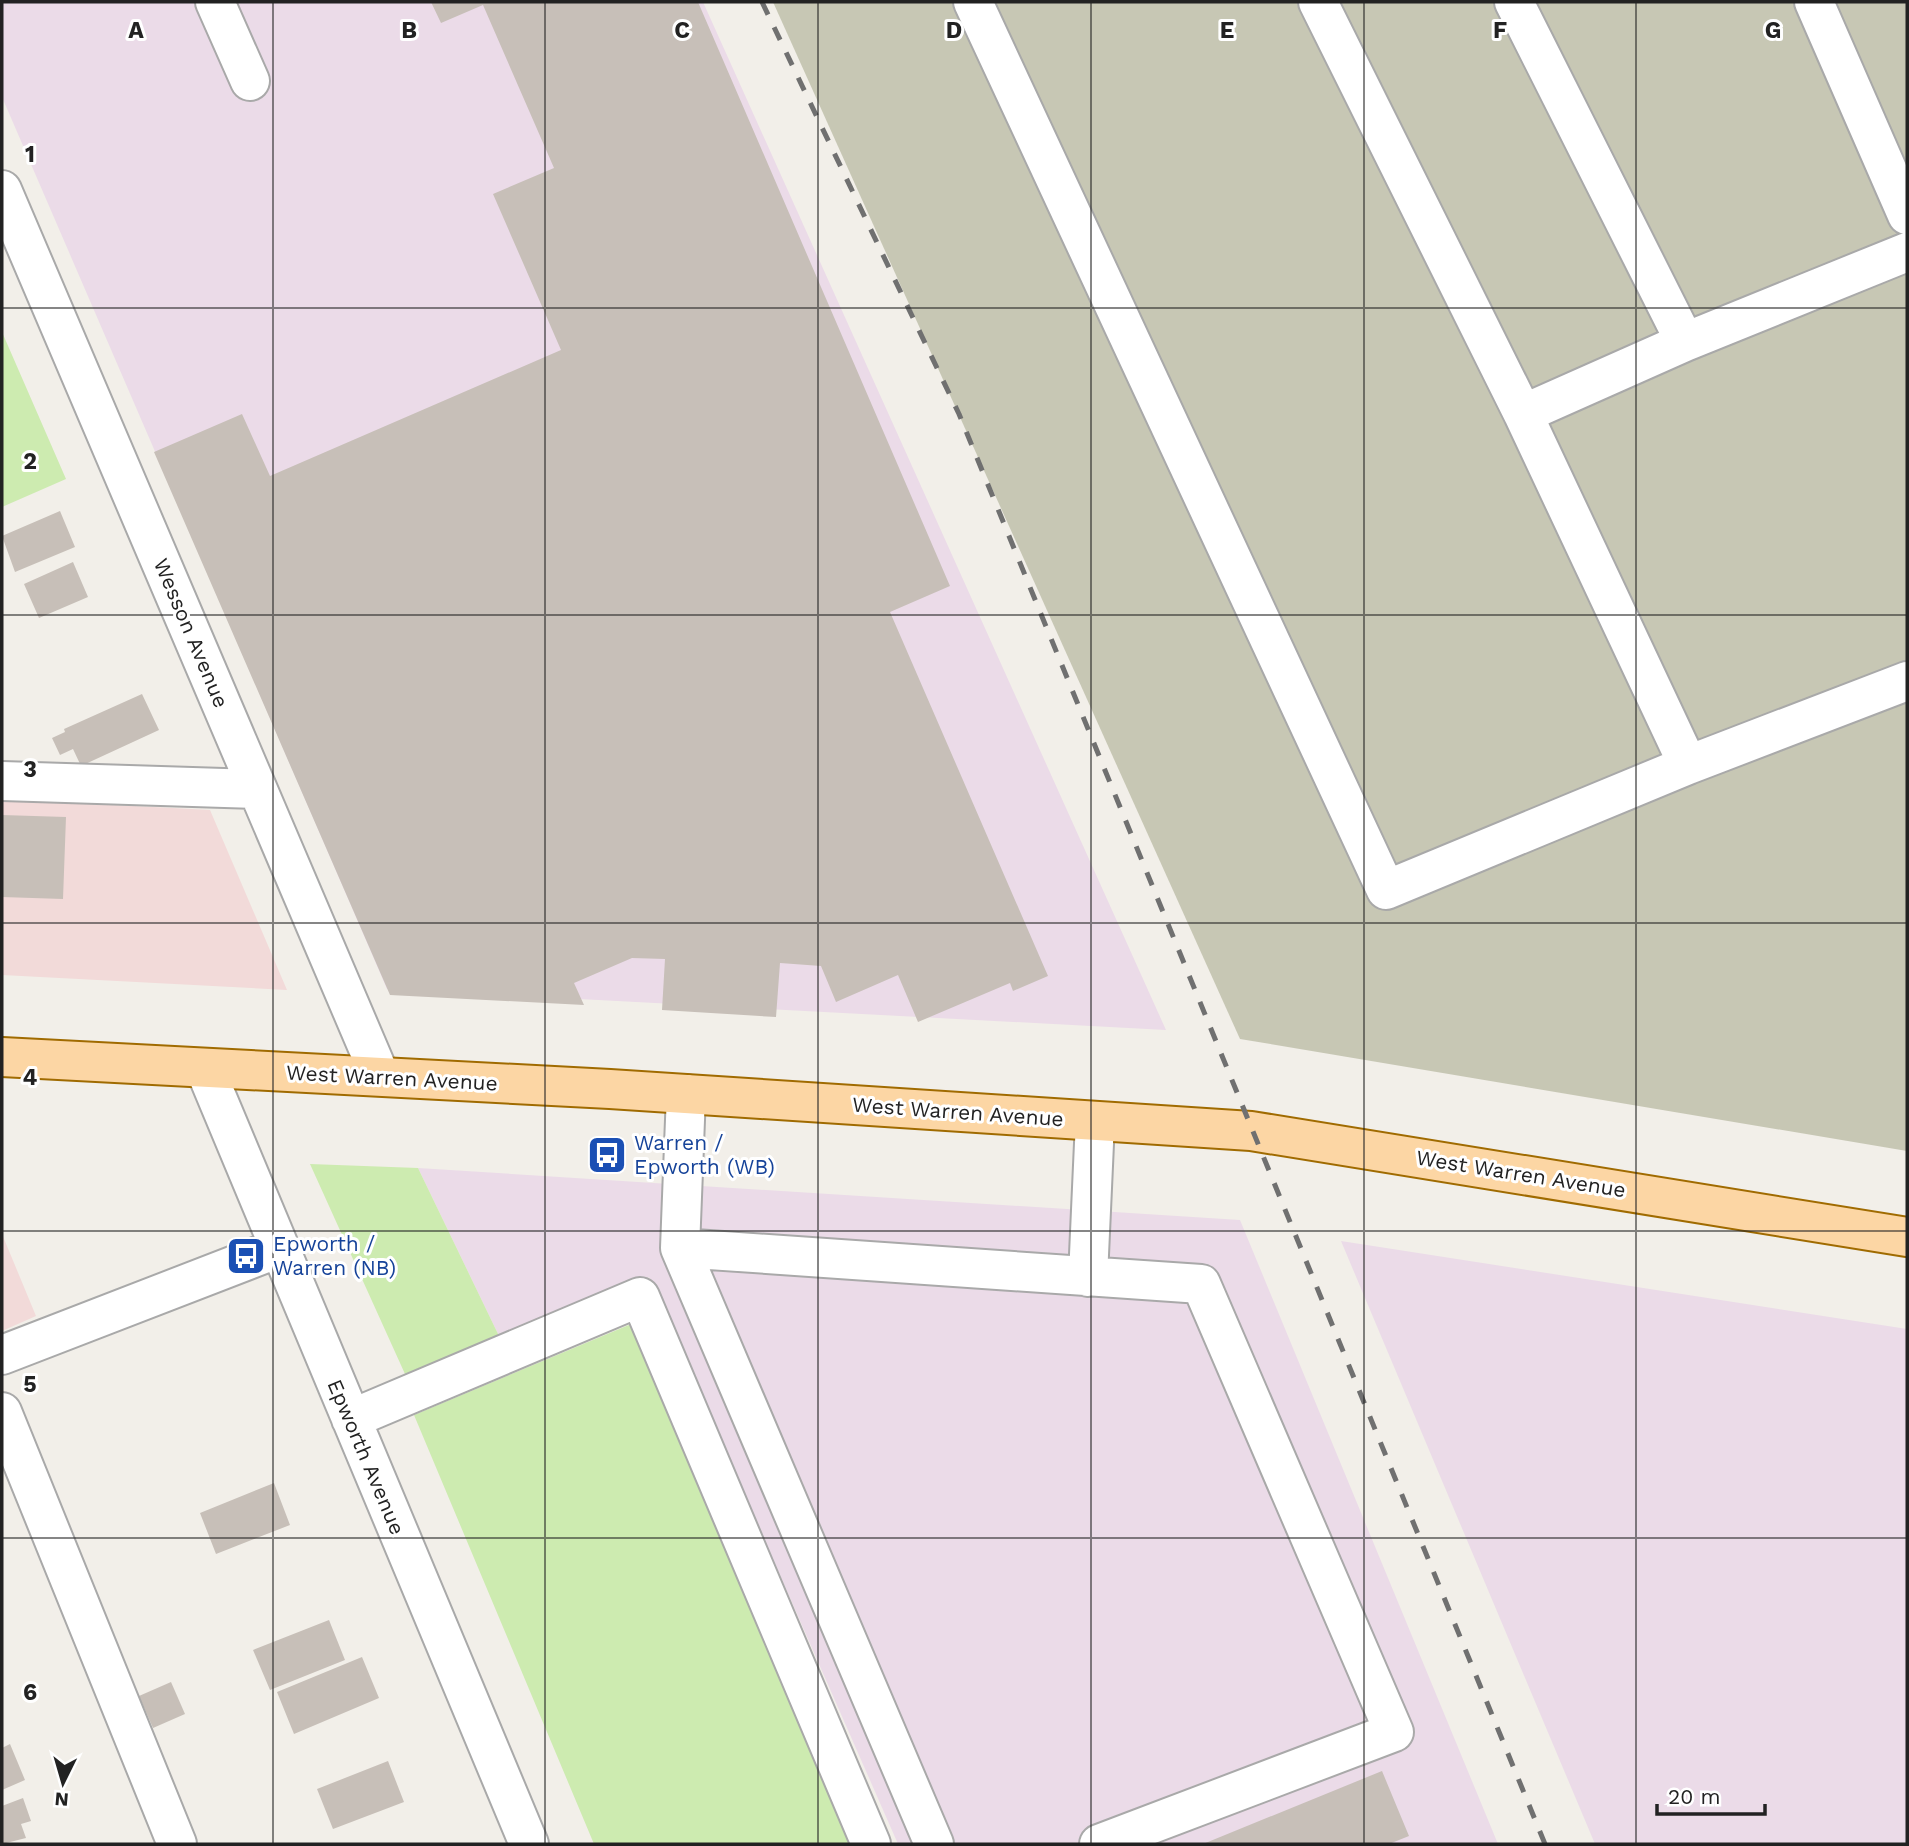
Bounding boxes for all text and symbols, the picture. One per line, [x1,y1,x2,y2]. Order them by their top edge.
text: A [128,17,144,44]
text: B [401,17,417,44]
text: C [674,17,690,44]
text: D [946,17,962,44]
text: E [1220,17,1234,44]
text: F [1493,17,1507,44]
text: G [1765,17,1781,44]
text: 1 [25,141,35,168]
text: 2 [23,448,37,475]
street label: Wesson Avenue [149,554,234,711]
text: 3 [23,756,37,783]
street label: West Warren Avenue [286,1059,498,1096]
text: 4 [23,1064,38,1091]
street label: West Warren Avenue [851,1092,1065,1131]
place label: Warren / Epworth (WB) [634,1130,775,1179]
bus stop icon: Warren / Epworth (WB) [586,1134,628,1176]
street label: West Warren Avenue [1414,1145,1628,1202]
place label: Epworth / Warren (NB) [273,1231,396,1280]
bus stop icon: Epworth / Warren (NB) [225,1235,267,1277]
text: 5 [23,1371,37,1398]
street label: Epworth Avenue [322,1375,410,1538]
text: 6 [23,1679,37,1706]
north arrow [28,1748,98,1818]
scale bar [1657,1772,1766,1816]
text: 20 m [1668,1784,1720,1809]
text: N [54,1787,70,1812]

